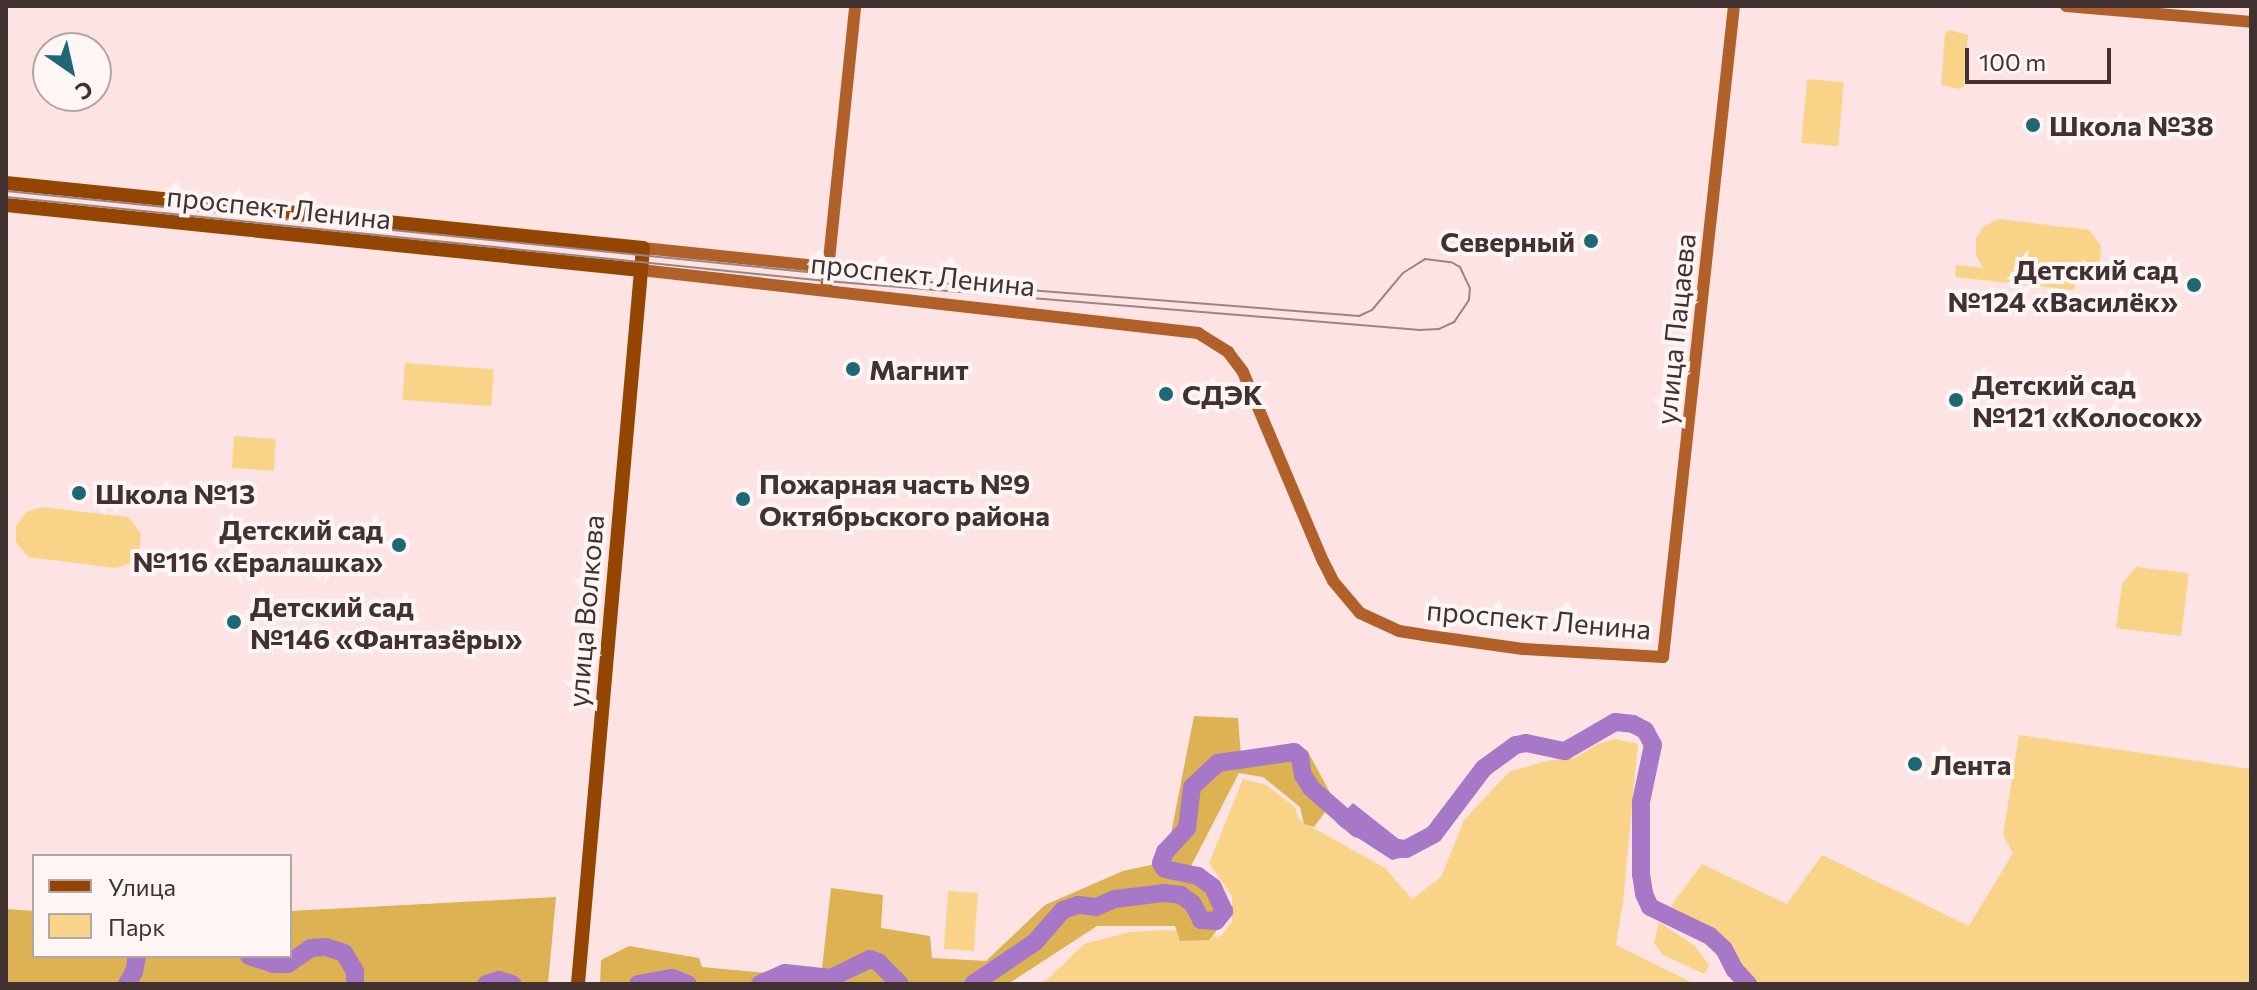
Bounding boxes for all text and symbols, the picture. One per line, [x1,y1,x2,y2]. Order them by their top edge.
north arrow [32,32,112,112]
scale bar [1969,32,2115,82]
text: 100 m [1979,47,2046,76]
text: С [71,75,98,106]
place label: Школа №38 [2049,108,2214,142]
marker: Школа №38 [2024,116,2042,134]
street label: проспект Ленина [165,179,393,235]
place label: Северный [1440,224,1575,258]
marker: Северный [1582,232,1600,250]
street label: улица Пацаева [1648,232,1702,426]
street label: проспект Ленина [809,246,1037,302]
place label: Детский сад №124 «Василёк» [1948,252,2178,318]
marker: Детский сад №124 «Василёк» [2185,276,2203,294]
place label: Магнит [869,352,969,386]
marker: Магнит [844,360,862,378]
place label: Детский сад №121 «Колосок» [1972,367,2203,433]
place label: СДЭК [1182,377,1263,411]
marker: СДЭК [1157,385,1175,403]
marker: Детский сад №121 «Колосок» [1947,391,1965,409]
place label: Пожарная часть №9 Октябрьского района [759,466,1050,532]
place label: Школа №13 [95,476,255,510]
marker: Школа №13 [70,484,88,502]
marker: Пожарная часть №9 Октябрьского района [734,490,752,508]
place label: Детский сад №116 «Ералашка» [133,512,383,578]
street label: улица Волкова [560,513,610,709]
marker: Детский сад №116 «Ералашка» [390,536,408,554]
place label: Детский сад №146 «Фантазёры» [250,589,522,655]
street label: проспект Ленина [1425,592,1653,646]
marker: Детский сад №146 «Фантазёры» [225,613,243,631]
place label: Лента [1931,747,2011,781]
marker: Лента [1906,755,1924,773]
legend [32,854,292,958]
text: Улица [108,872,176,901]
text: Парк [108,912,165,941]

